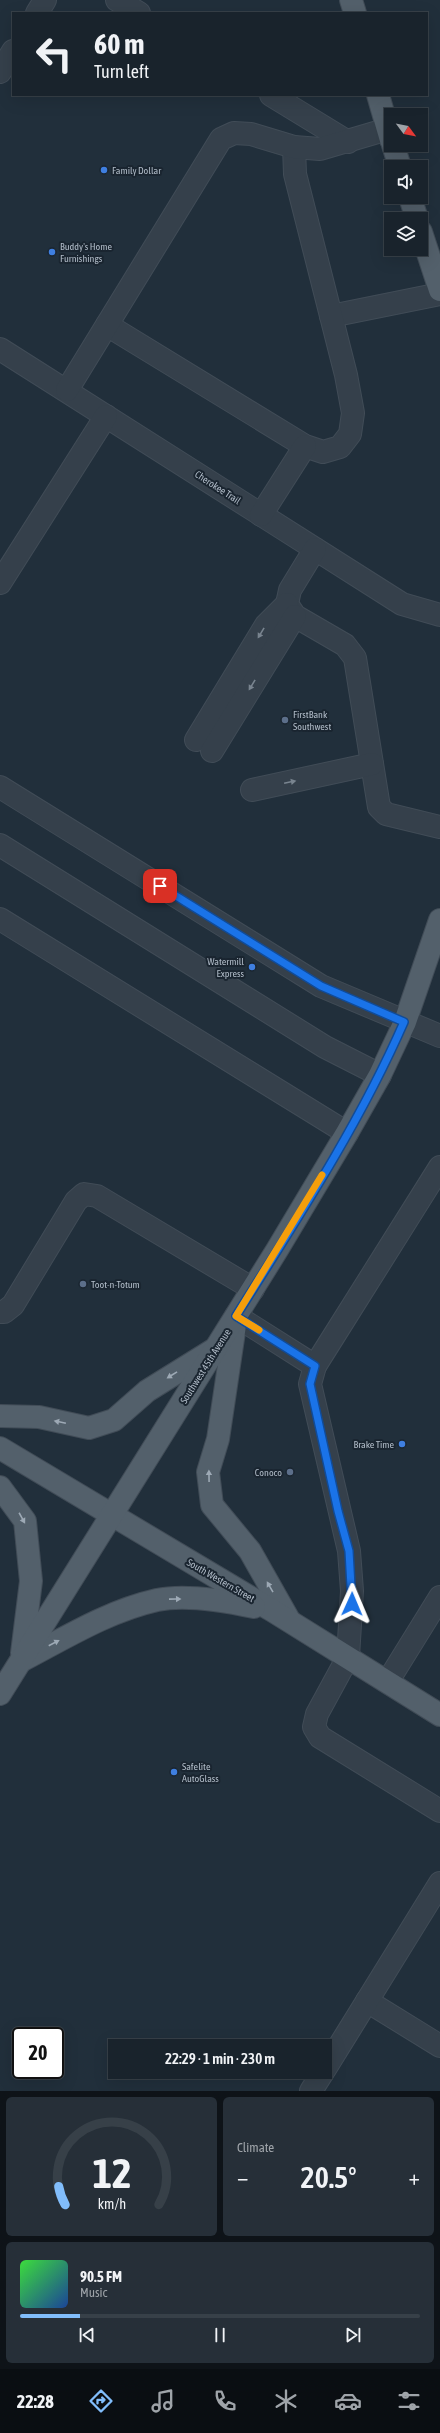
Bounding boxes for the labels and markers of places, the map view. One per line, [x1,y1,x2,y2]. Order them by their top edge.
marker: Family Dollar [99,165,109,175]
place label: Family Dollar [112,165,162,176]
place label: Buddy's Home Furnishings [60,241,112,264]
marker: Buddy's Home Furnishings [47,247,57,257]
place label: FirstBank Southwest [293,709,331,732]
marker: FirstBank Southwest [280,715,290,725]
pin [143,869,177,903]
place label: Watermill Express [207,956,244,979]
marker: Watermill Express [247,962,257,972]
marker: Toot-n-Totum [78,1279,88,1289]
place label: Toot-n-Totum [91,1279,140,1290]
place label: Brake Time [354,1439,394,1450]
marker: Brake Time [397,1439,407,1449]
place label: Conoco [255,1467,282,1478]
marker: Conoco [285,1467,295,1477]
place label: Safelite AutoGlass [182,1761,219,1784]
marker: Safelite AutoGlass [169,1767,179,1777]

